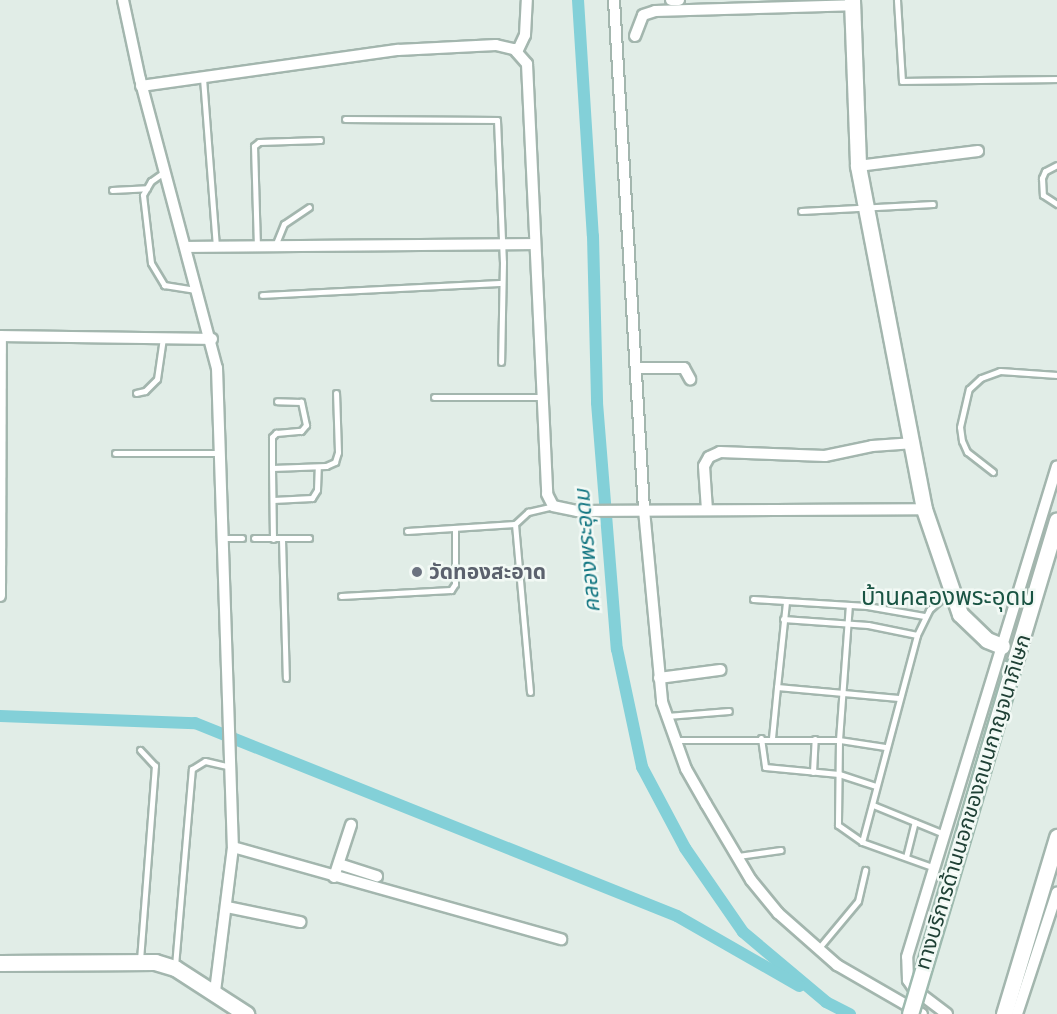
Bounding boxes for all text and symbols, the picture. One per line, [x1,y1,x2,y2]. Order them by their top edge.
water label: คลองพระอุดม [569,488,607,614]
place label: วัดทองสะอาด [429,559,546,585]
marker: วัดทองสะอาด [410,565,424,579]
district label: บ้านคลองพระอุดม [861,584,1035,612]
street label: ทางบริการด้านนอกของถนนกาญจนาภิเษก [910,631,1036,973]

